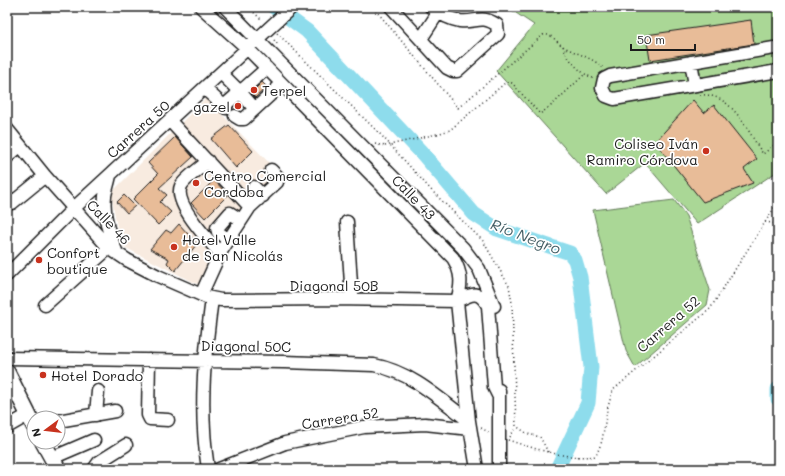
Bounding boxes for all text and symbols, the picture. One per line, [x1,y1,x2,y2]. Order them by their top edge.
scale bar [631,26,695,52]
text: 50 m [637,31,665,47]
place label: Terpel [262,81,306,100]
marker: Terpel [249,85,259,95]
street label: Carrera 50 [102,95,174,162]
place label: gazel [193,97,230,116]
marker: gazel [233,101,243,111]
place label: Coliseo Iván Ramiro Córdova [586,134,698,169]
marker: Coliseo Iván Ramiro Córdova [701,146,711,156]
place label: Centro Comercial Cordoba [204,166,326,201]
street label: Calle 43 [388,171,440,223]
marker: Centro Comercial Cordoba [191,178,201,188]
street label: Calle 46 [83,195,135,249]
water label: Río Negro [488,213,564,259]
place label: Hotel Valle de San Nicolás [182,230,283,265]
marker: Hotel Valle de San Nicolás [169,242,179,252]
place label: Confort boutique [47,243,108,278]
marker: Confort boutique [34,255,44,265]
street label: Diagonal 50B [289,276,379,295]
street label: Carrera 52 [632,291,704,357]
street label: Diagonal 50C [201,336,291,356]
place label: Hotel Dorado [51,366,143,385]
marker: Hotel Dorado [38,370,48,380]
street label: Carrera 52 [300,403,380,433]
north arrow [26,410,66,450]
text: N [28,427,44,439]

